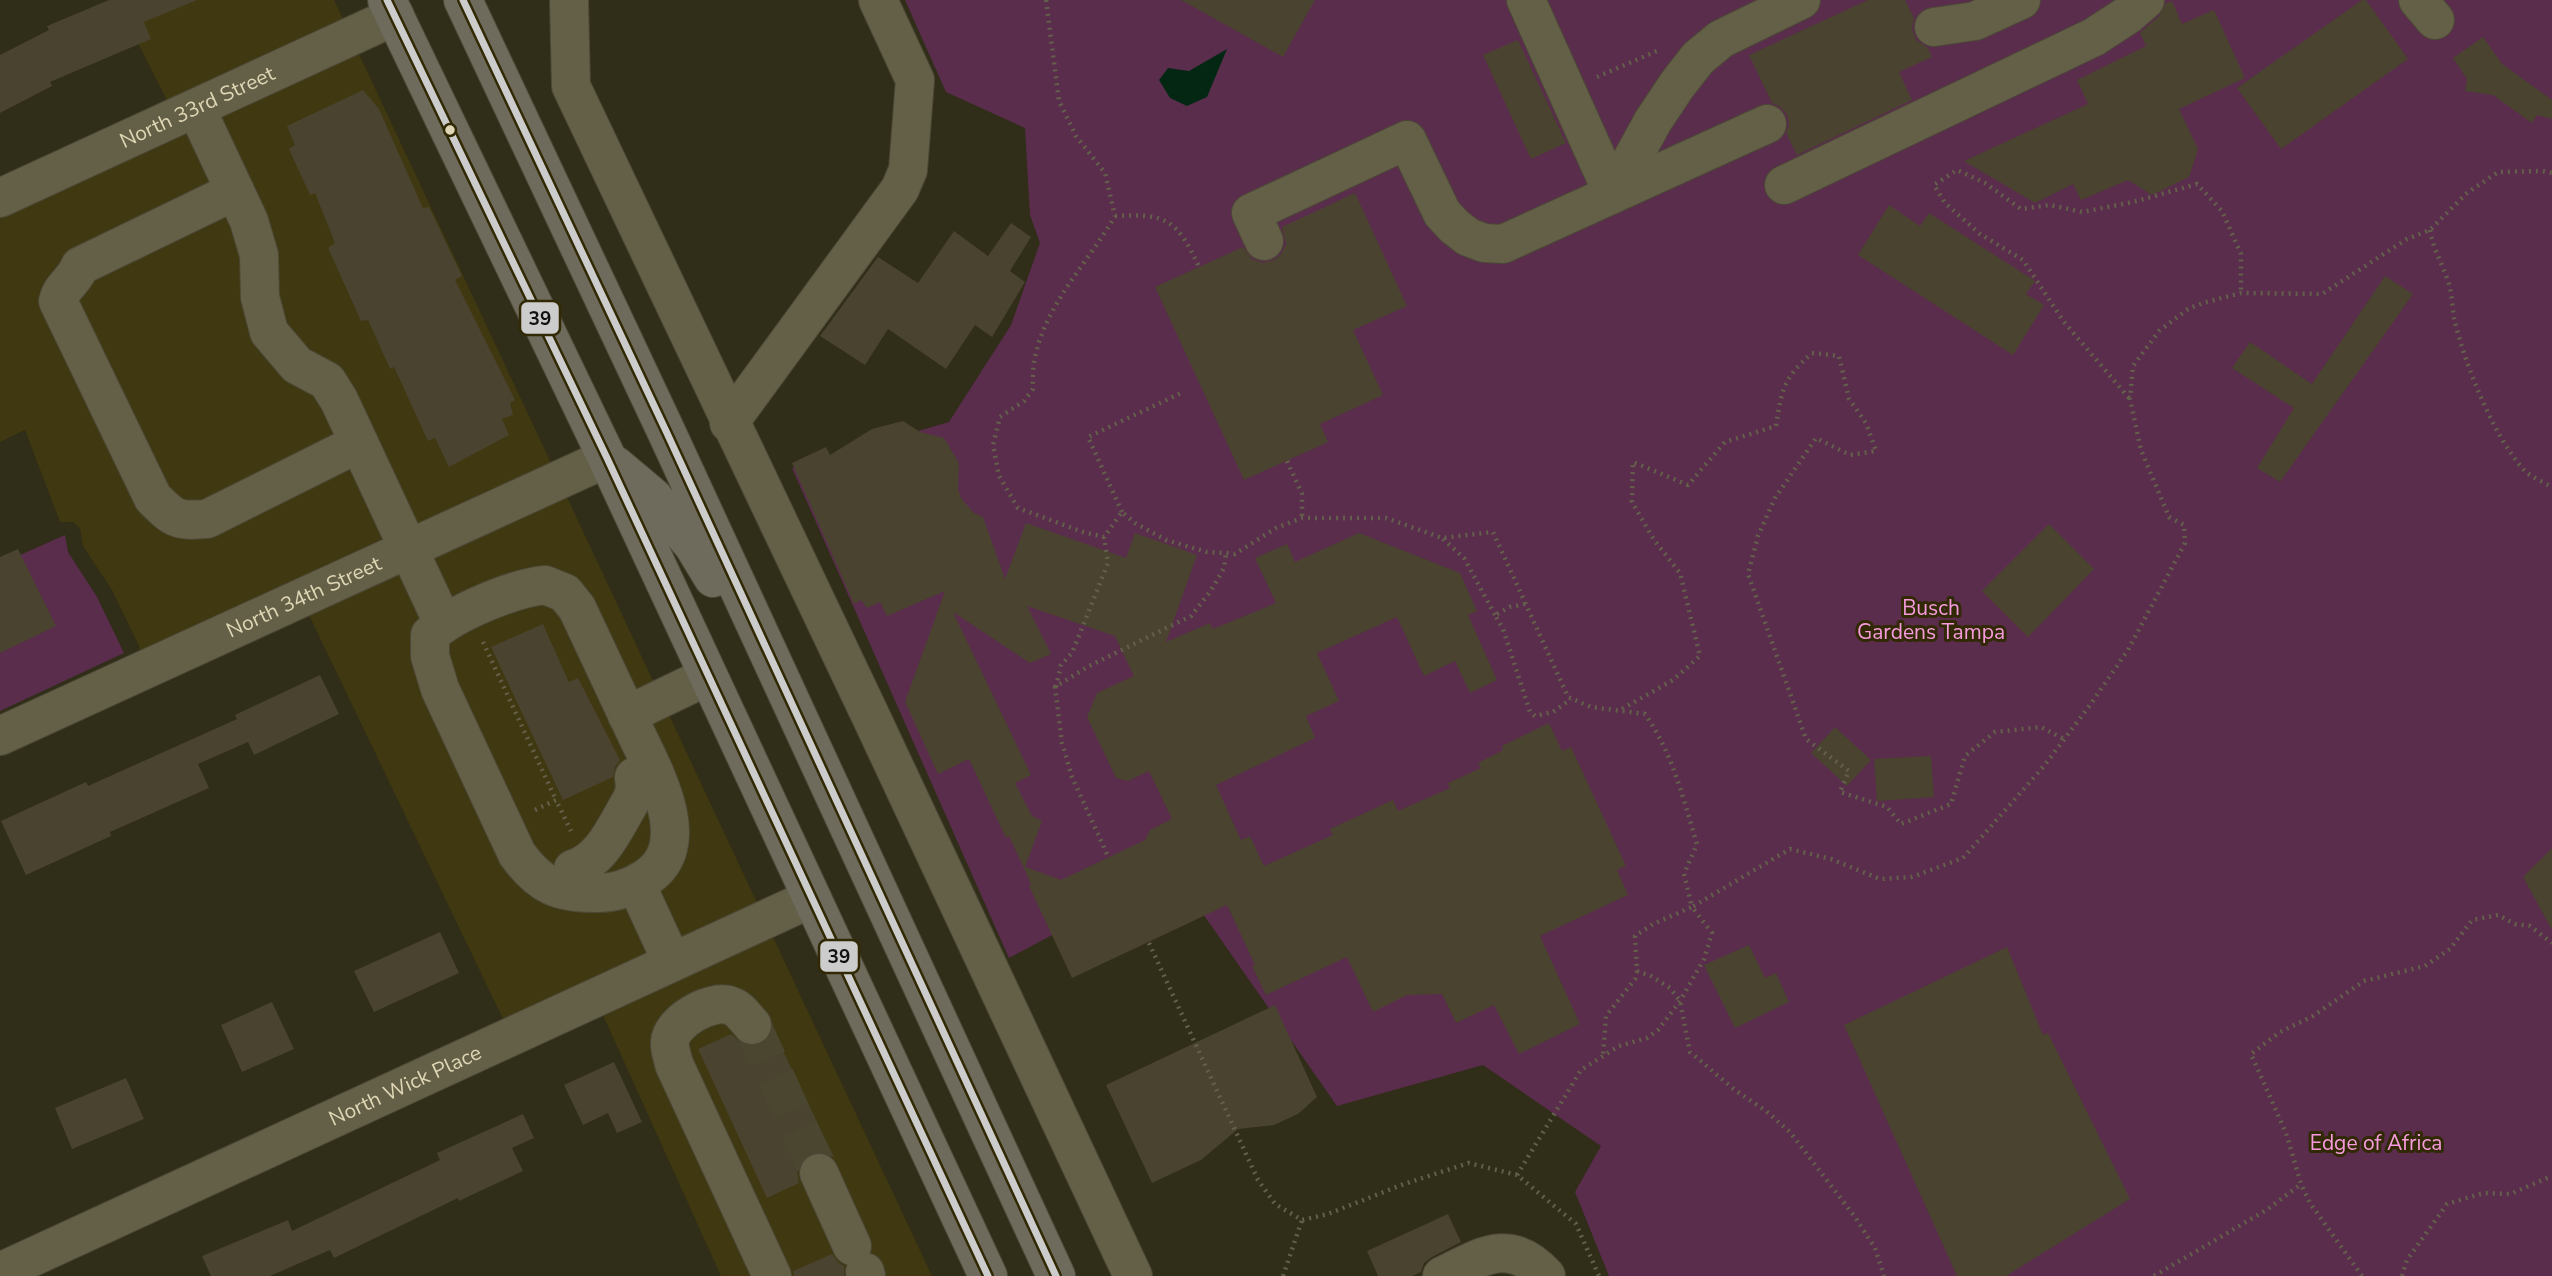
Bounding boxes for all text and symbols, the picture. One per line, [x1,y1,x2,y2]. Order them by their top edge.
street label: North 33rd Street [115,59,280,155]
unlabelled marker [443,123,457,137]
line badge: 39 [520,301,560,335]
text: 39 [529,306,551,332]
street label: North 34th Street [222,549,386,644]
park label: Busch Gardens Tampa [1857,594,2005,646]
line badge: 39 [819,940,859,973]
text: 39 [828,944,850,970]
street label: North Wick Place [324,1038,486,1133]
park label: Edge of Africa [2310,1129,2442,1157]

